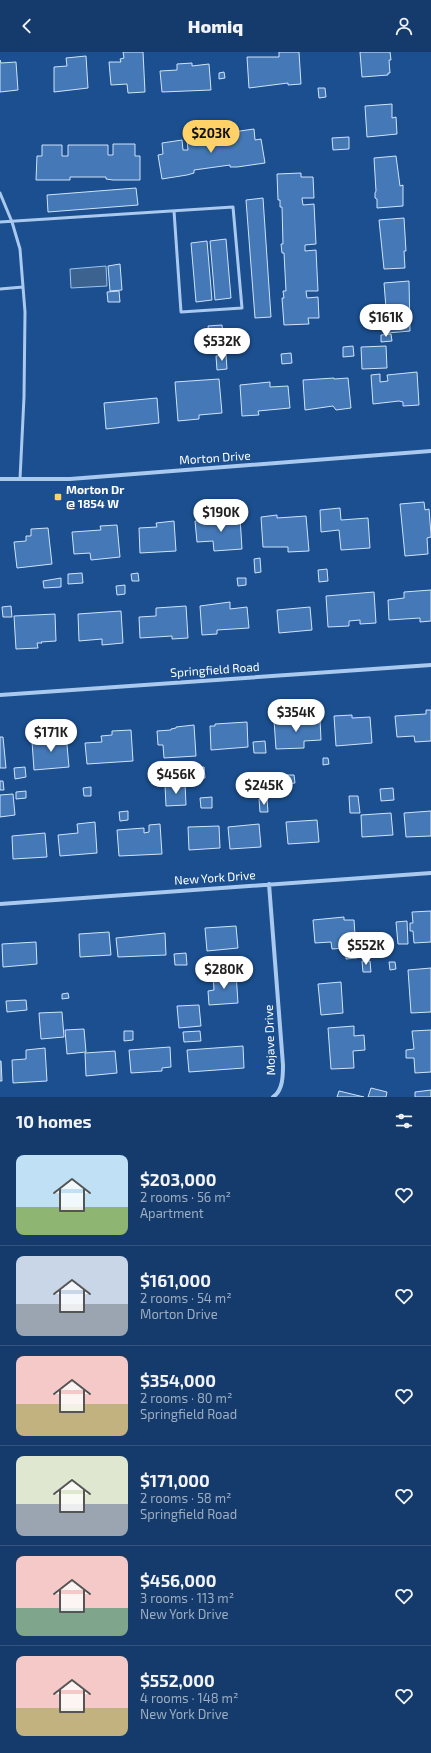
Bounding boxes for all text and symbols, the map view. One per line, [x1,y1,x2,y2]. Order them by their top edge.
icon: back [16,15,38,37]
text: Homiq [188,15,243,37]
icon: person [393,15,415,37]
pin: $203K [183,120,239,154]
text: $203K [192,125,230,141]
pin: $161K [358,304,414,338]
text: $161K [369,309,403,325]
pin: $532K [194,328,250,362]
text: $532K [203,333,241,349]
street label: Morton Drive [179,448,251,466]
place label: Morton Dr @ 1854 W [66,482,124,510]
marker: Morton Dr @ 1854 W [53,492,63,502]
pin: $190K [193,499,249,533]
text: $190K [202,504,240,520]
street label: Springfield Road [170,659,260,679]
pin: $354K [268,699,324,733]
text: $354K [277,704,315,720]
pin: $171K [23,719,79,753]
text: $171K [34,724,68,740]
pin: $456K [148,761,204,795]
text: $456K [157,766,195,782]
pin: $245K [236,772,292,806]
text: $245K [245,777,283,793]
street label: New York Drive [174,867,256,887]
pin: $552K [338,932,394,966]
text: $552K [347,937,385,953]
pin: $280K [196,956,252,990]
text: $280K [204,961,244,977]
street label: Mojave Drive [261,1004,278,1076]
icon: filters [393,1110,415,1132]
text: 10 homes [16,1111,92,1131]
text: $203,000 [140,1169,216,1189]
icon: home [48,1171,96,1219]
icon: heart [393,1184,415,1206]
text: 2 rooms · 56 m² [140,1189,231,1205]
text: Apartment [140,1205,204,1221]
text: $161,000 [140,1270,211,1290]
icon: home [48,1272,96,1320]
icon: heart [393,1285,415,1307]
text: 2 rooms · 54 m² [140,1290,232,1306]
text: Morton Drive [140,1306,218,1322]
text: $354,000 [140,1370,216,1390]
icon: home [48,1372,96,1420]
icon: heart [393,1385,415,1407]
text: 2 rooms · 80 m² [140,1390,232,1406]
text: Springfield Road [140,1406,237,1422]
text: $171,000 [140,1470,210,1490]
icon: home [48,1472,96,1520]
icon: heart [393,1485,415,1507]
text: 2 rooms · 58 m² [140,1490,231,1506]
text: Springfield Road [140,1506,237,1522]
text: $456,000 [140,1570,216,1590]
icon: home [48,1572,96,1620]
icon: heart [393,1585,415,1607]
text: 3 rooms · 113 m² [140,1590,234,1606]
text: New York Drive [140,1606,229,1622]
text: $552,000 [140,1670,215,1690]
icon: home [48,1672,96,1720]
icon: heart [393,1685,415,1707]
text: 4 rooms · 148 m² [140,1690,238,1706]
text: New York Drive [140,1706,229,1722]

